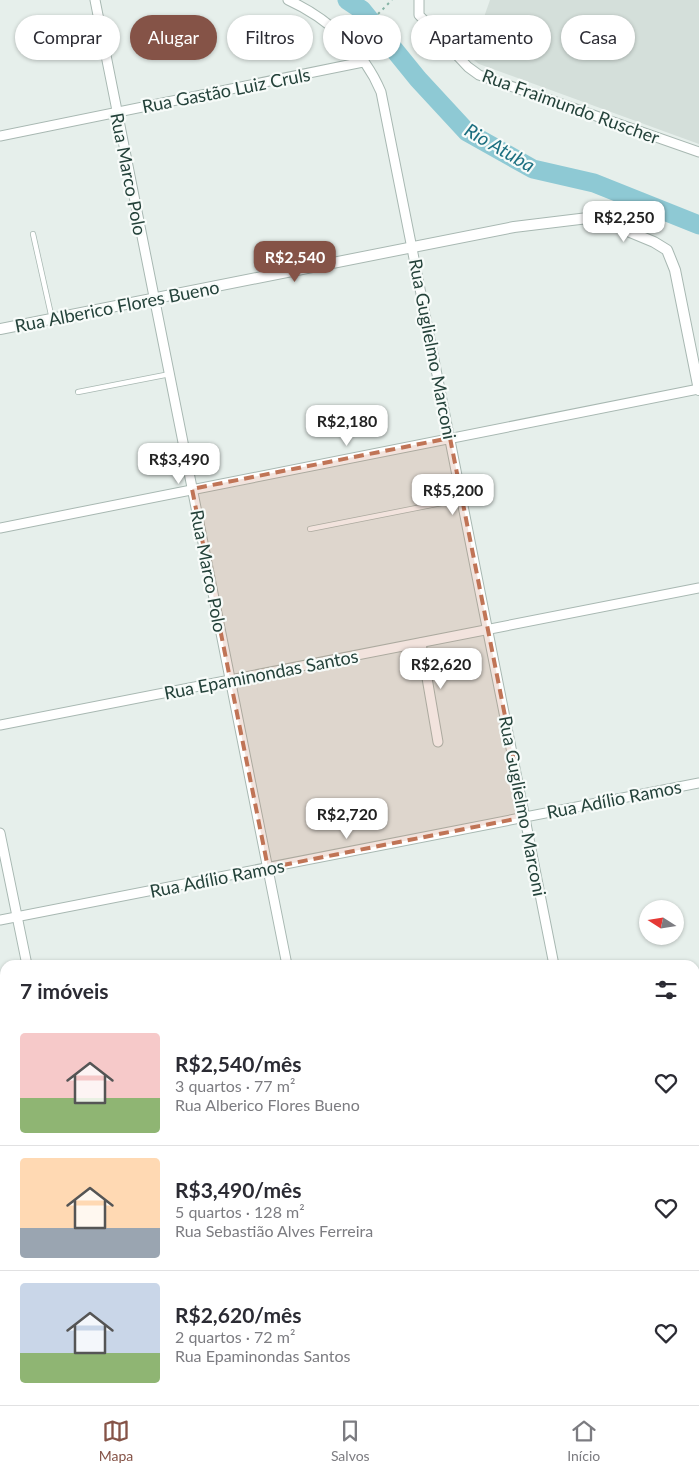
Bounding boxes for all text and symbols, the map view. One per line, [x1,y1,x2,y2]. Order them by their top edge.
chip: Comprar [15,15,120,60]
chip: Alugar [130,15,217,60]
chip: Filtros [227,15,313,60]
chip: Novo [323,15,401,60]
chip: Apartamento [411,15,551,60]
chip: Casa [561,15,635,60]
street label: Rua Gastão Luiz Cruls [140,63,312,117]
street label: Rua Fraimundo Ruscher [479,64,663,148]
street label: Rua Marco Polo [106,111,152,237]
water label: Rio Atuba [461,118,539,176]
pin: R$2,250 [578,200,670,243]
text: R$2,250 [594,207,654,226]
pin: R$2,540 [249,240,341,283]
text: R$2,540 [265,247,325,266]
street label: Rua Guglielmo Marconi [405,257,461,441]
street label: Rua Alberico Flores Bueno [13,275,221,337]
pin: R$2,180 [301,404,393,447]
text: R$2,180 [317,411,377,430]
pin: R$3,490 [133,442,225,485]
text: R$3,490 [149,449,209,468]
pin: R$5,200 [407,474,499,516]
text: R$5,200 [423,480,483,499]
street label: Rua Marco Polo [186,508,232,634]
street label: Rua Epaminondas Santos [162,644,360,704]
pin: R$2,620 [395,648,487,690]
text: R$2,620 [411,654,471,673]
street label: Rua Guglielmo Marconi [495,714,551,898]
street label: Rua Adílio Ramos [545,775,683,823]
pin: R$2,720 [301,798,393,840]
text: R$2,720 [317,804,377,823]
street label: Rua Adílio Ramos [148,854,286,902]
north arrow [639,900,684,945]
map controls [639,900,684,945]
icon: filters [652,976,680,1004]
text: 7 imóveis [20,978,108,1003]
text: R$2,540/mês [175,1051,302,1076]
icon: home [60,1053,120,1113]
icon: heart [652,1069,680,1097]
text: 3 quartos · 77 m² [175,1076,295,1095]
text: Rua Alberico Flores Bueno [175,1095,360,1114]
text: R$3,490/mês [175,1177,302,1202]
icon: home [60,1178,120,1238]
icon: heart [652,1194,680,1222]
text: 5 quartos · 128 m² [175,1202,305,1221]
text: Rua Sebastião Alves Ferreira [175,1221,373,1240]
text: R$2,620/mês [175,1302,302,1327]
icon: home [60,1303,120,1363]
icon: heart [652,1319,680,1347]
text: 2 quartos · 72 m² [175,1327,295,1346]
text: Rua Epaminondas Santos [175,1346,351,1365]
tab: Mapa [99,1417,133,1464]
tab: Salvos [331,1417,370,1464]
tab: Início [567,1417,600,1464]

